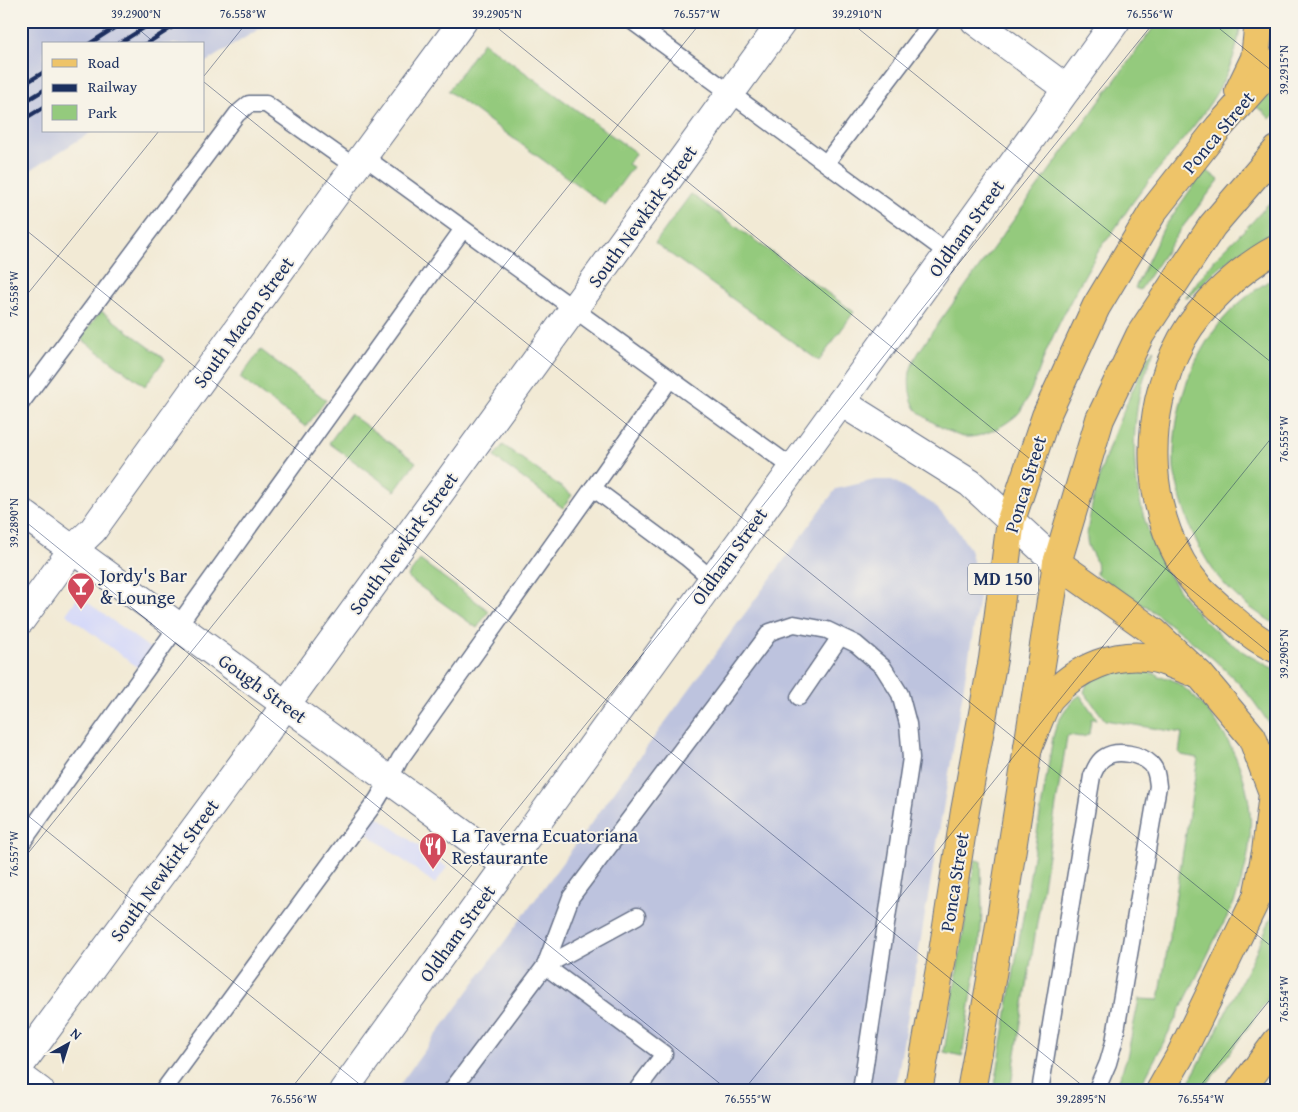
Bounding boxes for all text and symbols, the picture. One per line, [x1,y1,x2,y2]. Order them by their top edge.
text: 39.2900°N [111,5,161,22]
text: 76.558°W [220,5,267,22]
text: 39.2905°N [472,5,522,22]
text: 76.557°W [674,5,721,22]
text: 39.2910°N [832,5,882,22]
text: 76.556°W [1127,5,1174,22]
legend [42,42,205,132]
text: 39.2915°N [1275,45,1292,95]
text: Road [88,52,119,73]
text: Railway [88,76,138,97]
street label: Ponca Street [1175,84,1261,179]
text: Park [88,102,117,123]
street label: South Newkirk Street [581,139,704,293]
street label: Oldham Street [921,173,1011,283]
street label: South Macon Street [186,250,300,394]
text: 76.558°W [5,270,22,317]
text: 76.555°W [1275,415,1292,462]
street label: Ponca Street [997,432,1053,536]
street label: South Newkirk Street [342,466,465,620]
text: 39.2890°N [5,498,22,548]
street label: Oldham Street [684,501,774,611]
place label: Jordy's Bar & Lounge [98,561,187,611]
road number: MD 150 [968,564,1038,594]
bar icon: Jordy's Bar & Lounge [66,571,96,610]
text: 39.2905°N [1275,629,1292,679]
street label: Gough Street [213,646,313,730]
street label: South Newkirk Street [103,793,226,947]
place label: La Taverna Ecuatoriana Restaurante [452,821,638,871]
text: 76.557°W [5,830,22,877]
street label: Ponca Street [932,830,976,934]
restaurant icon: La Taverna Ecuatoriana Restaurante [418,831,448,870]
street label: Oldham Street [412,878,502,988]
text: 76.554°W [1275,975,1292,1022]
north arrow [42,1020,92,1070]
text: N [66,1023,87,1045]
text: 76.556°W [271,1090,318,1107]
text: 76.555°W [725,1090,772,1107]
text: 39.2895°N [1056,1090,1106,1107]
text: 76.554°W [1178,1090,1225,1107]

